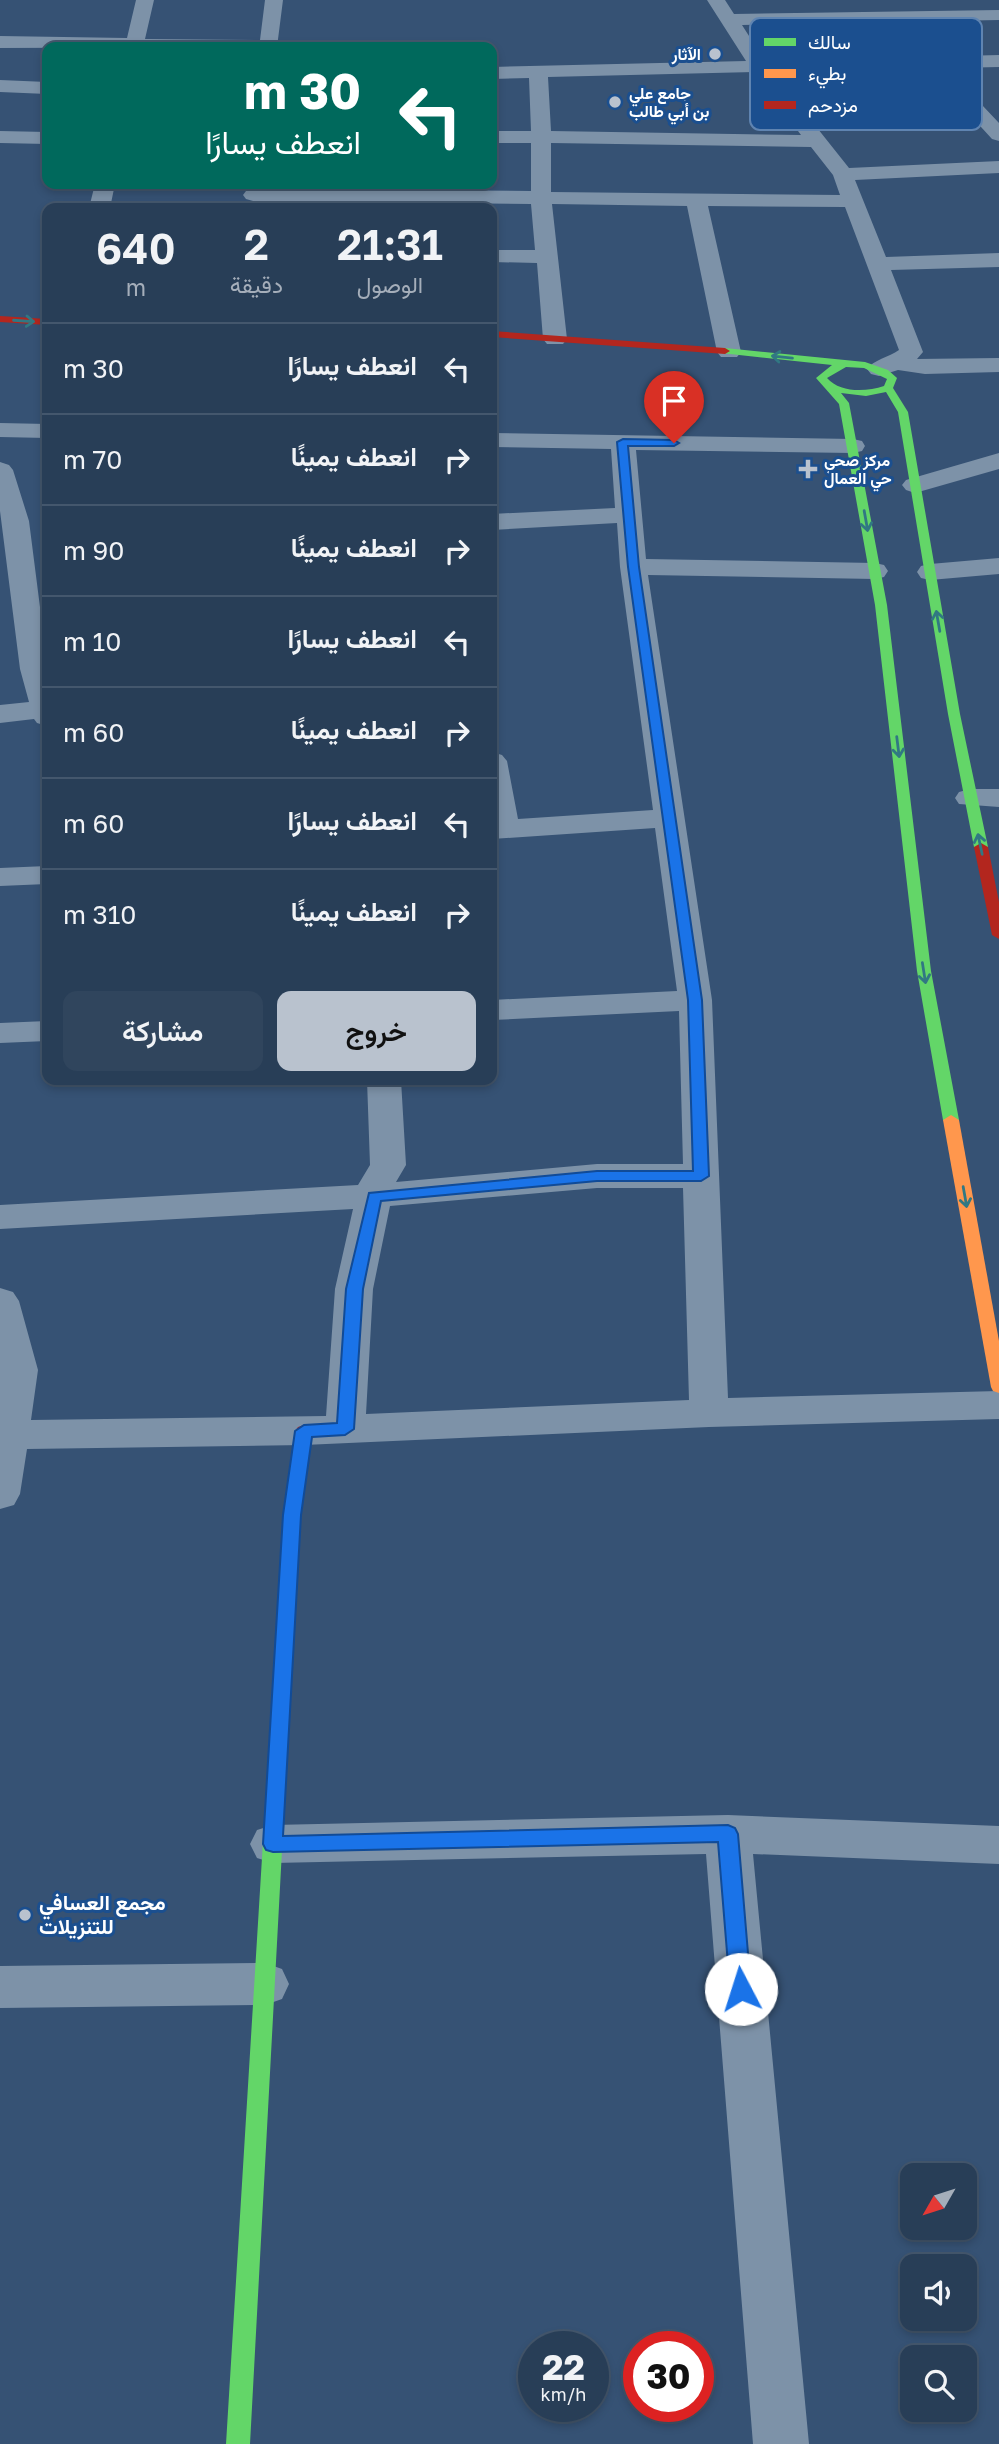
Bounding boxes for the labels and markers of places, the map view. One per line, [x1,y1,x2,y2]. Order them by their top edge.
place label: الآثار [671,44,701,65]
marker: الآثار [707,46,723,62]
place label: جامع علي بن أبي طالب [629,83,710,125]
marker: جامع علي بن أبي طالب [607,94,623,110]
pin [644,371,704,443]
place label: مركز صحي حي العمال [824,450,892,492]
marker: مركز صحي حي العمال [798,459,818,479]
place label: مجمع العسافي للتنزيلات [39,1889,166,1940]
marker: مجمع العسافي للتنزيلات [17,1907,33,1923]

